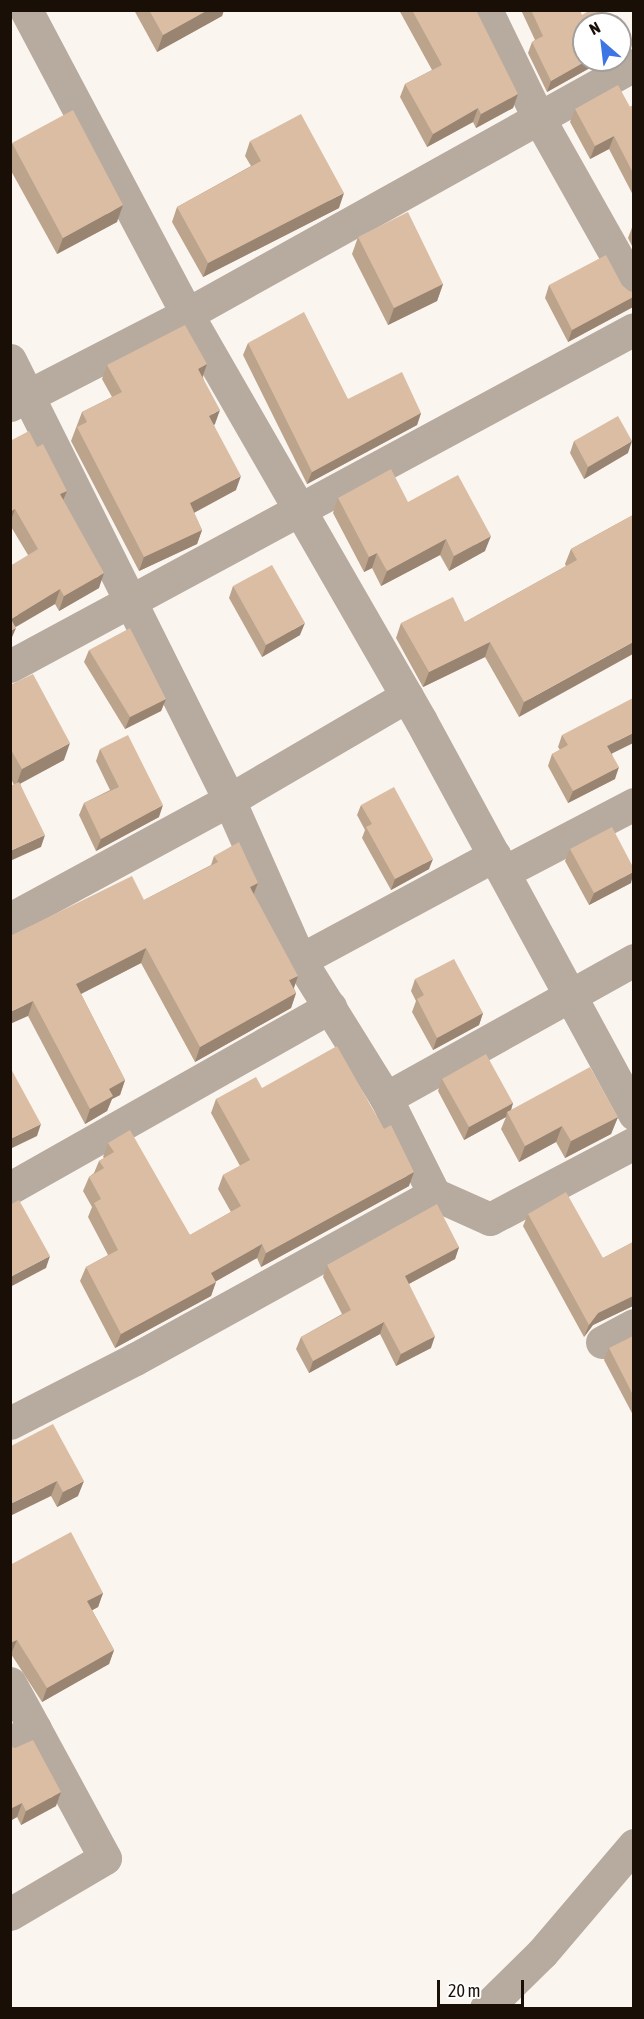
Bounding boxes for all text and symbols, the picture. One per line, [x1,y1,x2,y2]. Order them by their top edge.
north arrow [572,12,632,72]
text: N [586,18,603,38]
scale bar [440,1968,527,2006]
text: 20 m [448,1980,480,2001]

